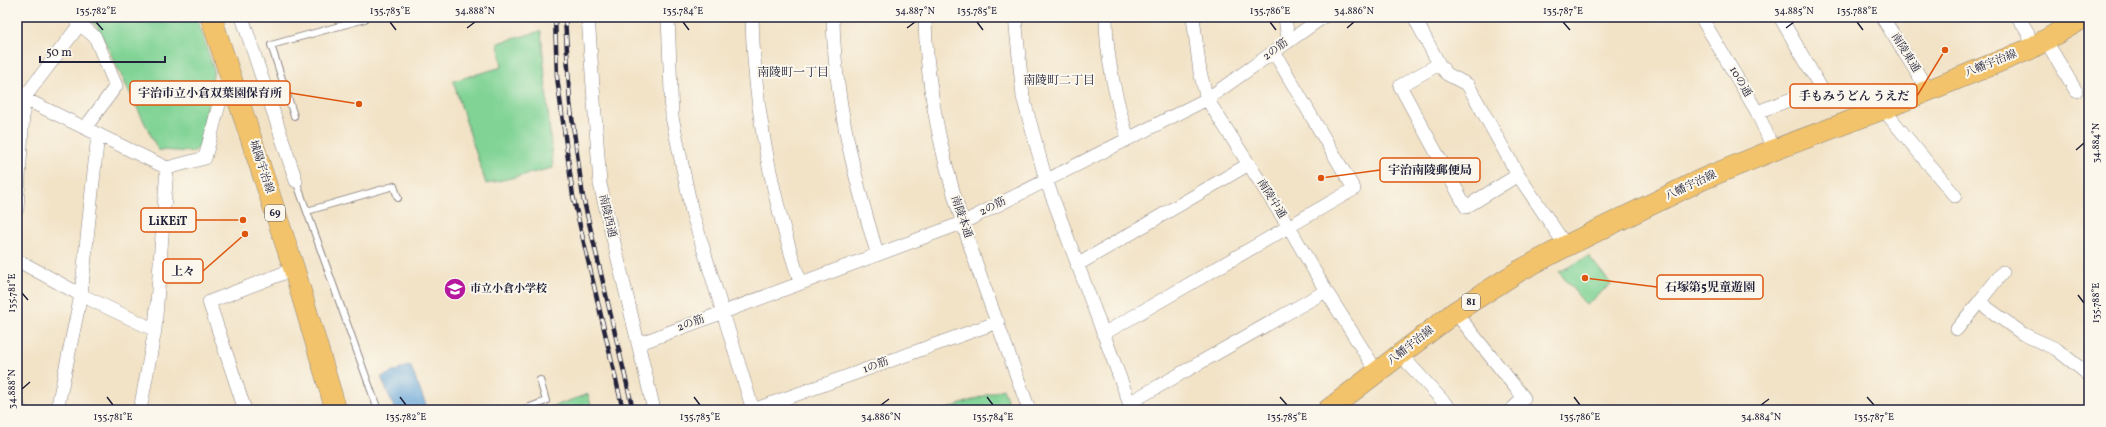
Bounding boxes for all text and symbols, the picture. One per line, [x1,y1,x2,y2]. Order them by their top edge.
text: 135.782°E [76,4,116,18]
text: 135.783°E [370,4,410,18]
text: 34.888°N [455,4,496,18]
text: 135.784°E [663,4,703,18]
text: 34.887°N [895,4,935,18]
text: 135.785°E [957,4,997,18]
text: 135.786°E [1250,4,1290,18]
text: 34.886°N [1334,4,1374,18]
text: 135.787°E [1543,4,1583,18]
text: 34.885°N [1774,4,1814,18]
text: 135.788°E [1837,4,1877,18]
street label: 南陵東通 [1887,30,1923,76]
street label: 2の筋 [1260,36,1292,64]
scale bar [40,38,165,64]
text: 50 m [46,45,72,61]
street label: 八幡宇治線 [1963,47,2019,81]
street label: 10の通 [1725,64,1755,100]
district label: 南陵町一丁目 [757,65,829,81]
district label: 南陵町二丁目 [1023,73,1095,89]
callout: 宇治市立小倉双葉園保育所 [130,81,290,105]
callout: 手もみうどん うえだ [1790,84,1917,108]
text: 宇治市立小倉双葉園保育所 [138,86,282,102]
text: 手もみうどん うえだ [1799,89,1909,105]
text: 34.884°N [2089,122,2103,163]
street label: 城陽宇治線 [245,139,277,195]
callout: 宇治南陵郵便局 [1380,158,1480,182]
text: 宇治南陵郵便局 [1388,163,1472,179]
street label: 八幡宇治線 [1663,168,1719,204]
street label: 南陵中通 [1253,176,1289,222]
street label: 南陵西通 [595,193,619,239]
street label: 南陵本通 [947,194,975,240]
street label: 2の筋 [977,194,1009,220]
road number: 69 [265,205,285,221]
callout: LiKEiT [141,208,196,232]
text: LiKEiT [149,214,188,230]
callout: 上々 [163,259,203,283]
text: 上々 [171,264,195,280]
text: 135.781°E [5,273,19,313]
callout: 石塚第5児童遊園 [1657,275,1763,299]
school or university icon: 市立小倉小学校 [442,276,468,302]
text: 石塚第5児童遊園 [1665,280,1755,296]
place label: 市立小倉小学校 [470,282,547,297]
text: 135.788°E [2089,283,2103,323]
road number: 81 [1462,294,1480,310]
street label: 2の筋 [675,312,707,336]
street label: 八幡宇治線 [1385,323,1437,369]
street label: 1の筋 [861,354,891,378]
text: 34.888°N [5,368,19,409]
text: 135.781°E [93,410,133,424]
text: 135.782°E [386,410,426,424]
text: 135.783°E [680,410,720,424]
text: 34.886°N [861,410,901,424]
text: 135.784°E [973,410,1013,424]
text: 135.785°E [1267,410,1307,424]
text: 135.786°E [1560,410,1600,424]
text: 34.884°N [1741,410,1782,424]
text: 135.787°E [1854,410,1894,424]

